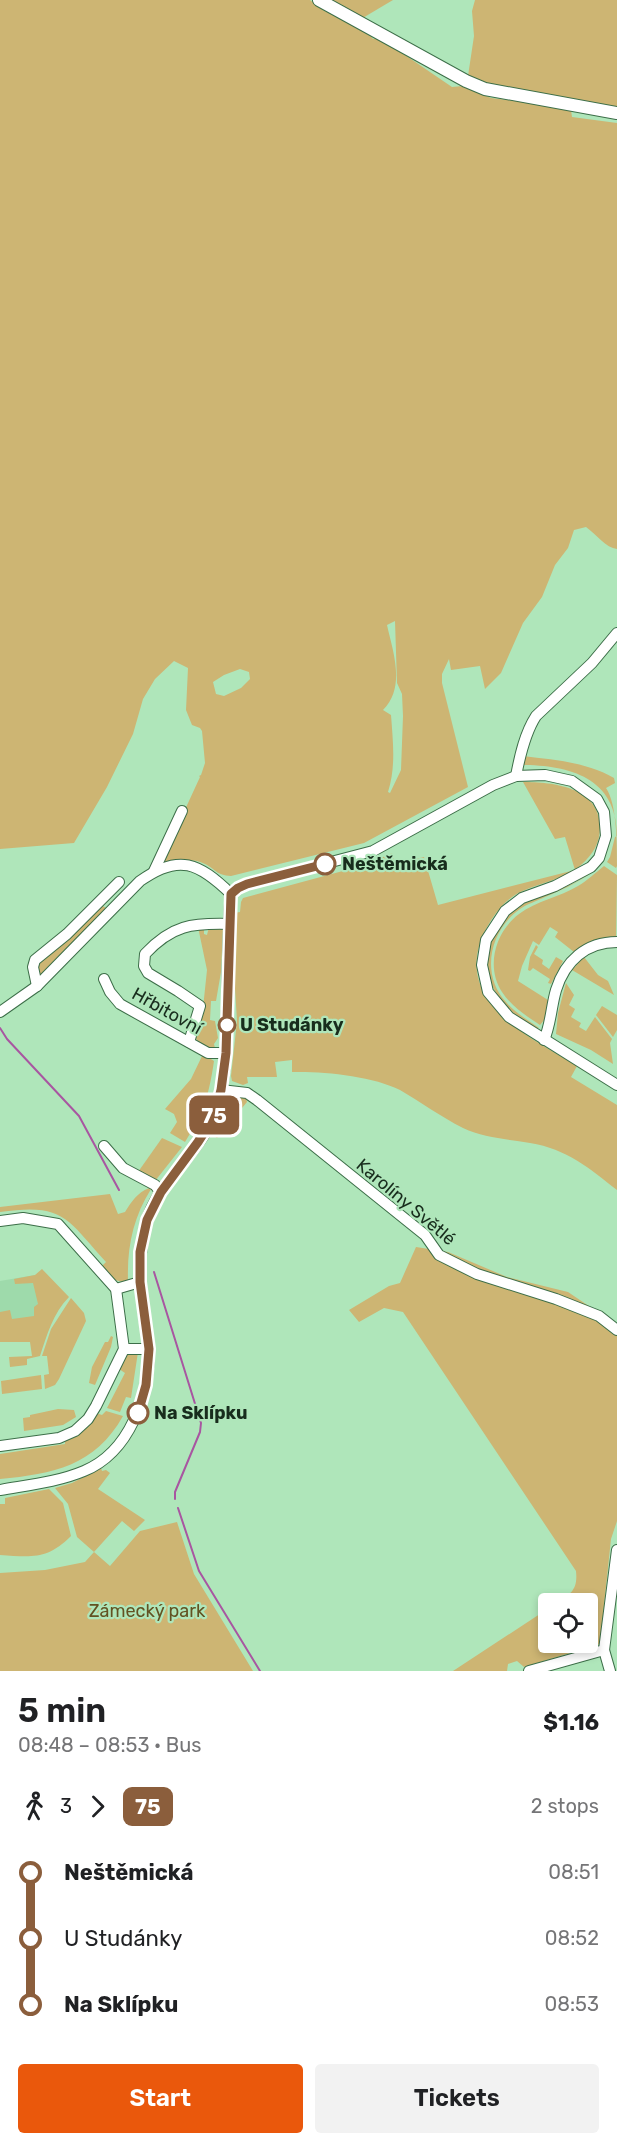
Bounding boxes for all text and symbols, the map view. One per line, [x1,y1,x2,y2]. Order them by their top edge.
marker: Neštěmická [314,853,336,875]
place label: Neštěmická [342,853,448,875]
street label: Hřbitovní [128,983,207,1040]
place label: U Studánky [240,1014,344,1036]
marker: U Studánky [218,1016,236,1034]
line badge: 75 [187,1096,241,1134]
text: 75 [201,1103,227,1128]
street label: Karolíny Světlé [352,1154,460,1250]
marker: Na Sklípku [127,1402,149,1424]
place label: Na Sklípku [154,1402,248,1424]
map controls [538,1593,598,1653]
button: locate [538,1593,598,1653]
park label: Zámecký park [89,1600,206,1622]
text: 5 min [18,1691,106,1730]
text: $1.16 [543,1709,599,1736]
text: 08:48 – 08:53 · Bus [18,1733,201,1757]
icon: walk [18,1790,51,1823]
icon: forward [81,1790,114,1823]
text: 3 [60,1794,72,1818]
text: 75 [135,1794,161,1819]
text: 2 stops [531,1794,599,1818]
text: Neštěmická [64,1859,193,1886]
text: 08:51 [548,1860,599,1884]
text: U Studánky [64,1925,182,1952]
text: 08:52 [545,1926,599,1950]
text: Na Sklípku [64,1991,178,2018]
text: 08:53 [545,1992,599,2016]
button: Start [18,2064,303,2133]
button: Tickets [315,2064,599,2133]

